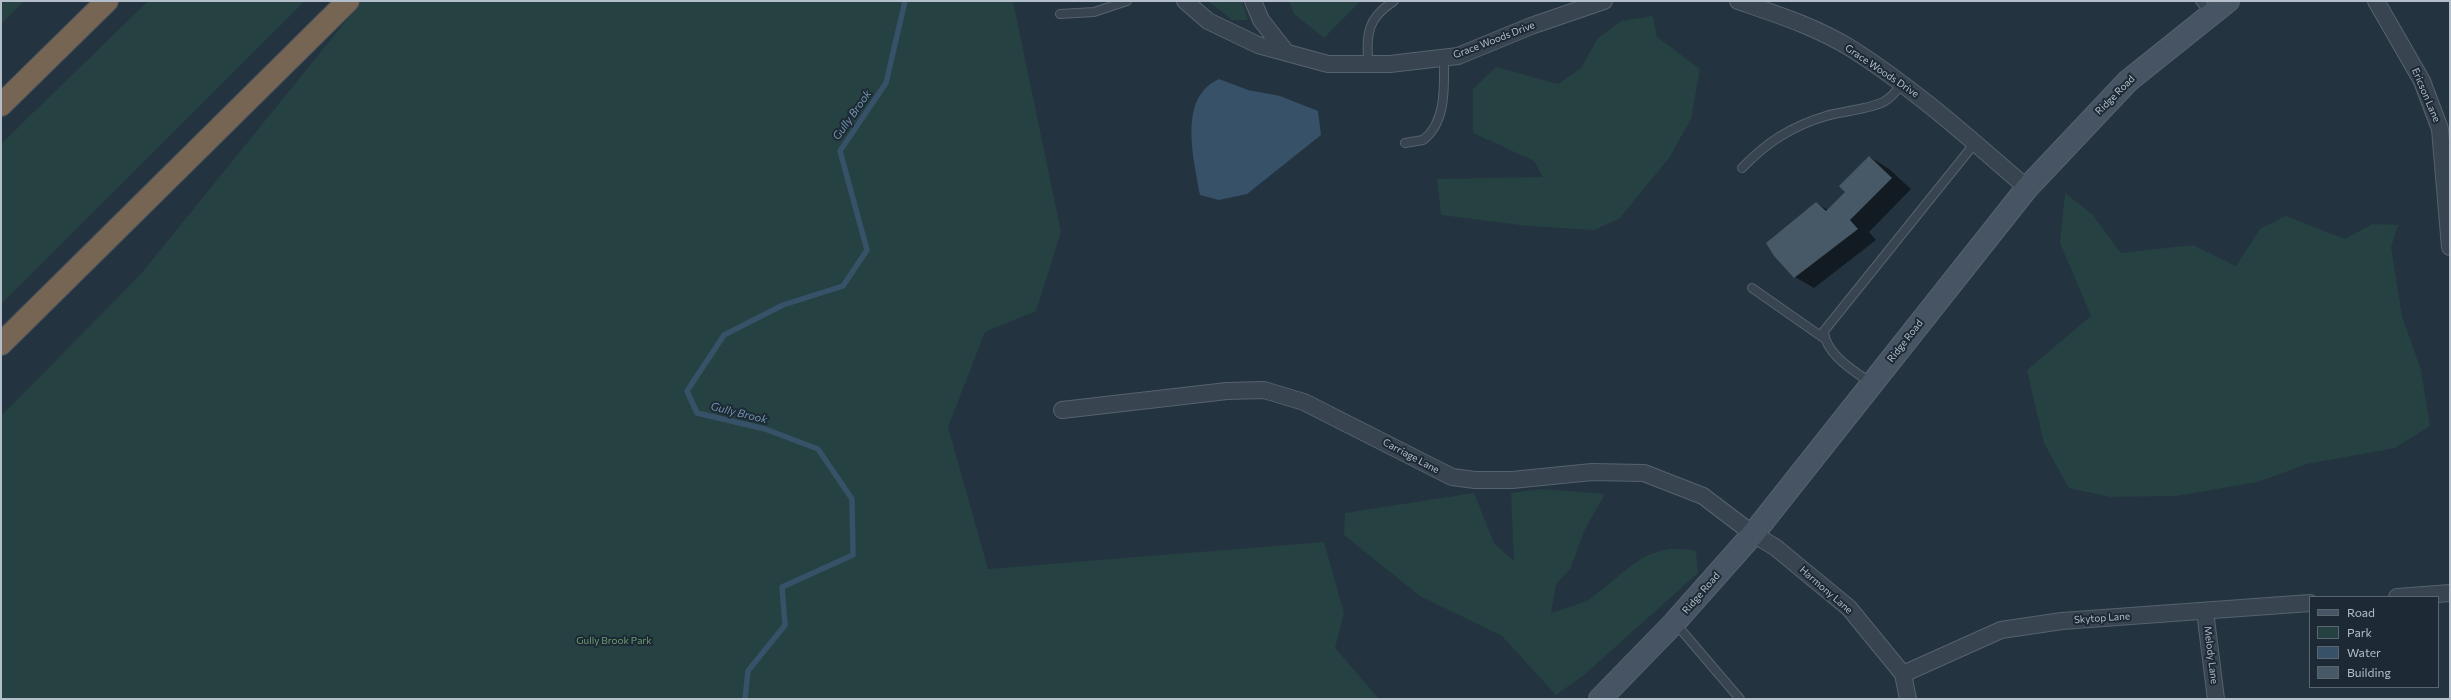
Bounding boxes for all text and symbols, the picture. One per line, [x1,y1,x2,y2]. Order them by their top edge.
street label: Grace Woods Drive [1452,19,1536,61]
street label: Grace Woods Drive [1843,42,1921,100]
street label: Ericson Lane [2409,66,2443,124]
street label: Ridge Road [2093,73,2137,117]
water label: Gully Brook [830,87,874,143]
street label: Ridge Road [1885,317,1925,365]
water label: Gully Brook [709,400,769,426]
street label: Carriage Lane [1381,436,1441,476]
street label: Harmony Lane [1797,564,1855,616]
street label: Ridge Road [1680,570,1722,616]
legend [2309,596,2439,688]
text: Road [2347,605,2375,619]
street label: Skytop Lane [2074,610,2130,626]
street label: Melody Lane [2202,625,2220,685]
text: Park [2347,625,2372,639]
park label: Gully Brook Park [576,635,652,647]
text: Water [2347,645,2381,659]
text: Building [2347,665,2391,679]

